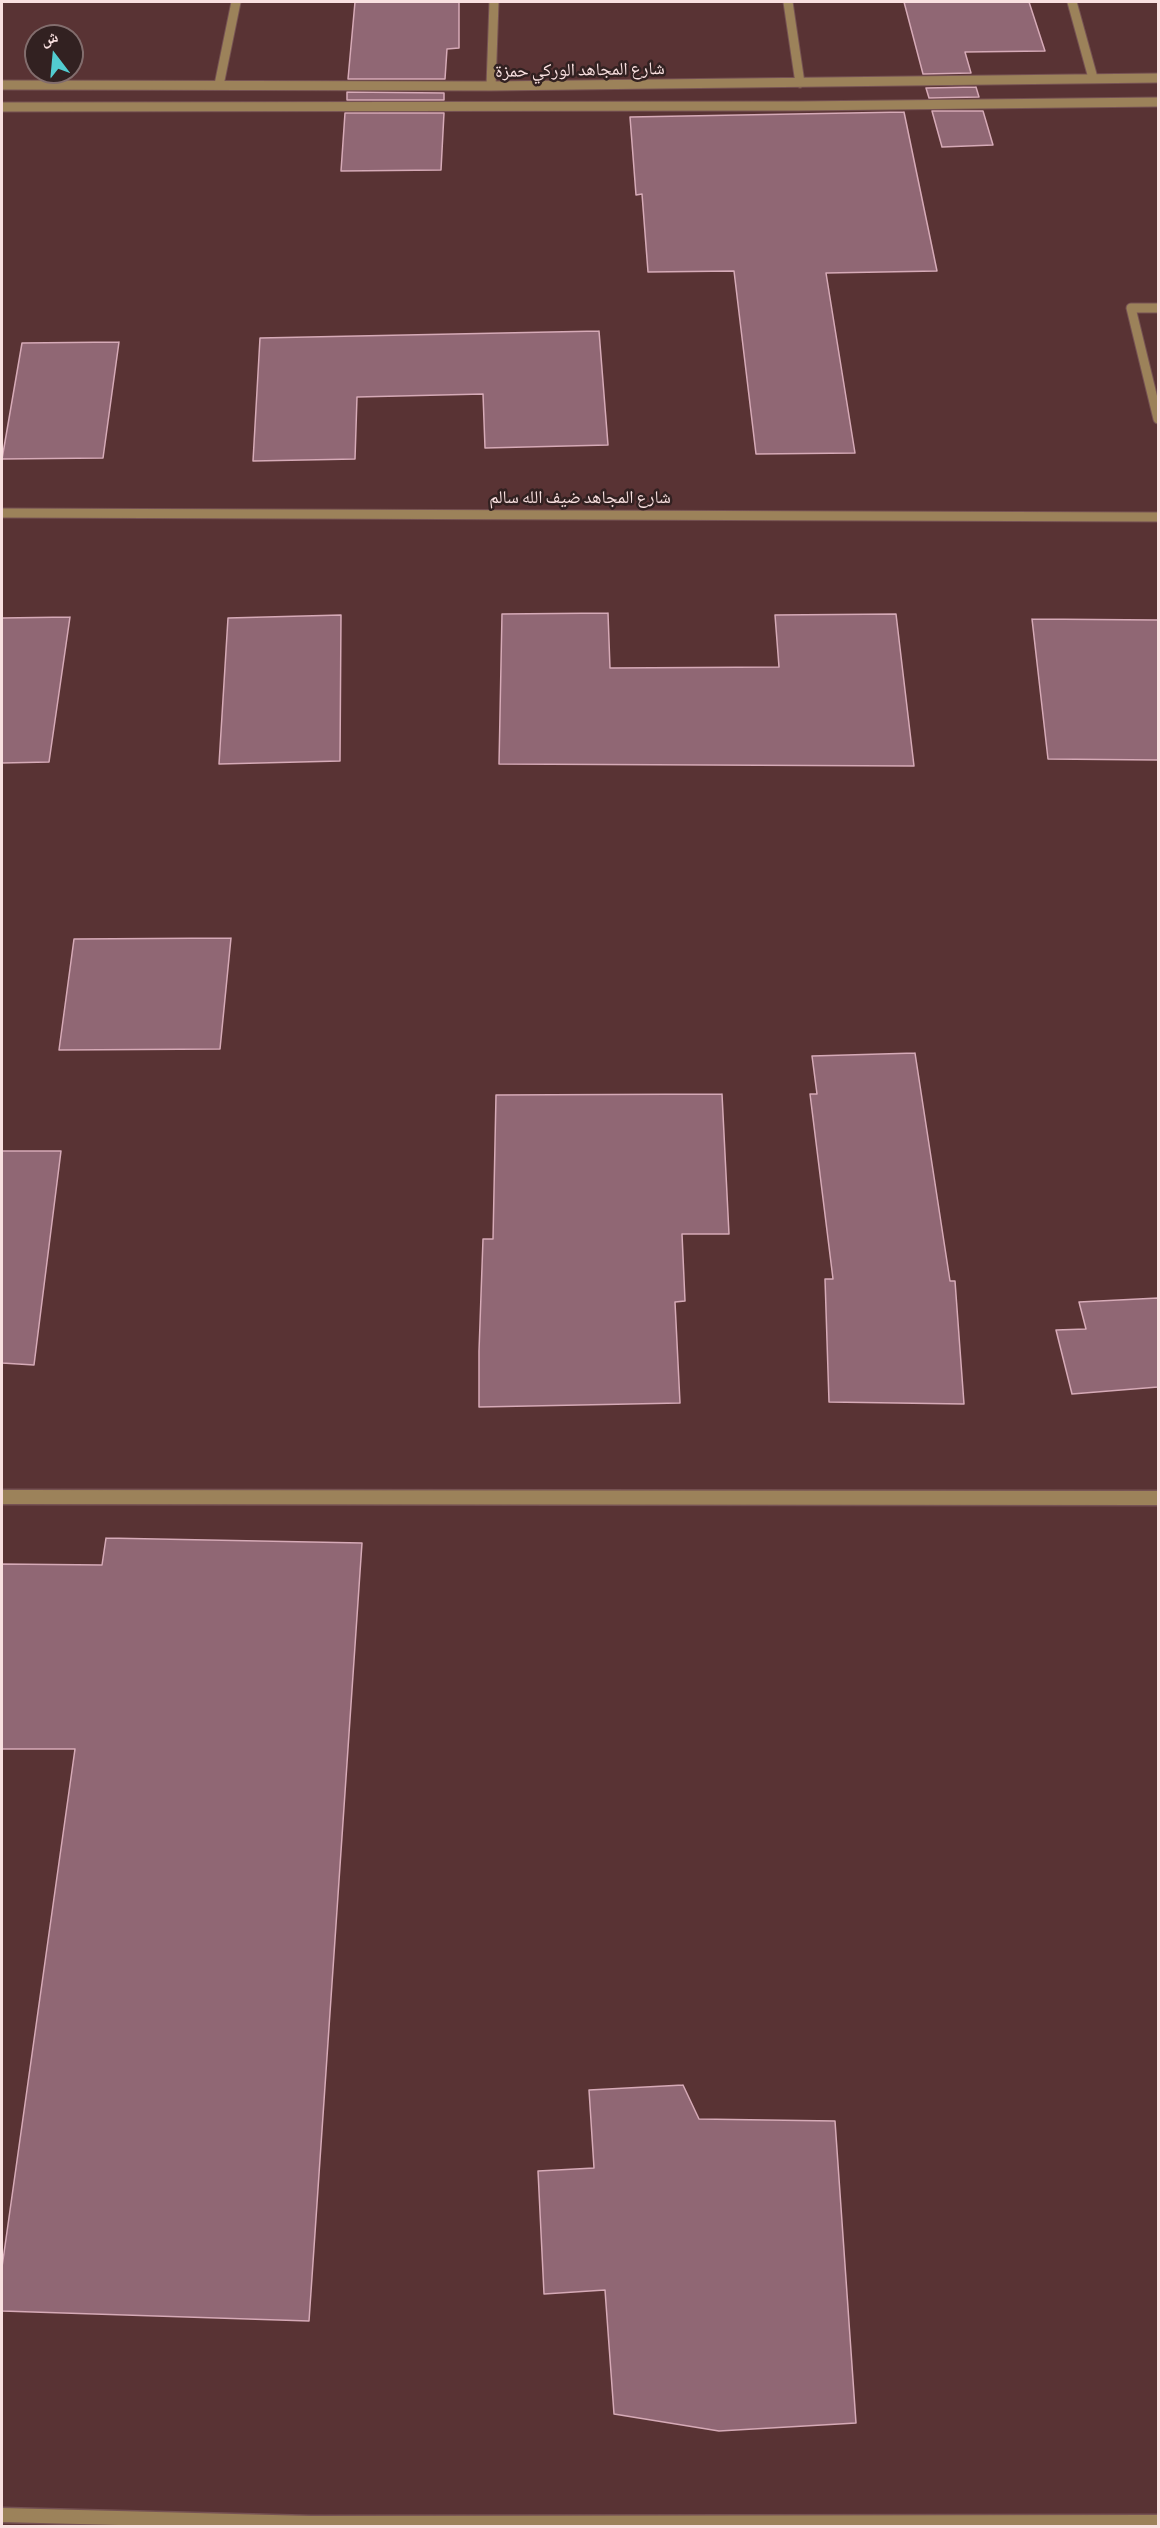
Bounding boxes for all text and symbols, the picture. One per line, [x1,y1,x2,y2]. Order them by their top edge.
north arrow [24,24,84,84]
text: ش [39,29,60,49]
street label: شارع المجاهد الوركي حمزة [495,58,665,82]
street label: شارع المجاهد ضيف الله سالم [489,487,671,509]

